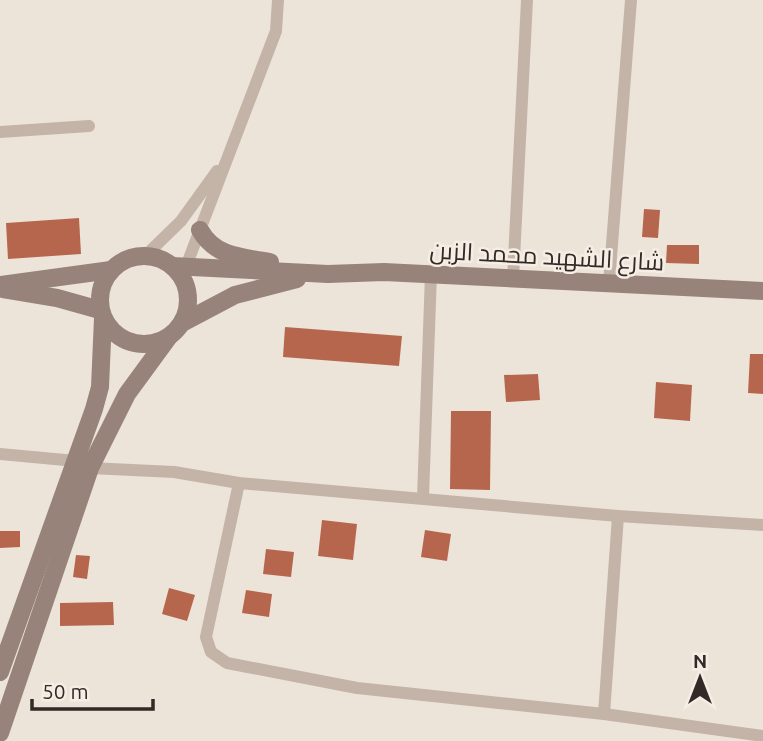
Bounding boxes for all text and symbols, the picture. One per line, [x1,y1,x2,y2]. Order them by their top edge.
street label: شارع الشهيد محمد الزبن [429,236,665,279]
north arrow [665,643,735,713]
text: N [693,650,707,672]
scale bar [32,668,152,712]
text: 50 m [42,679,89,703]

